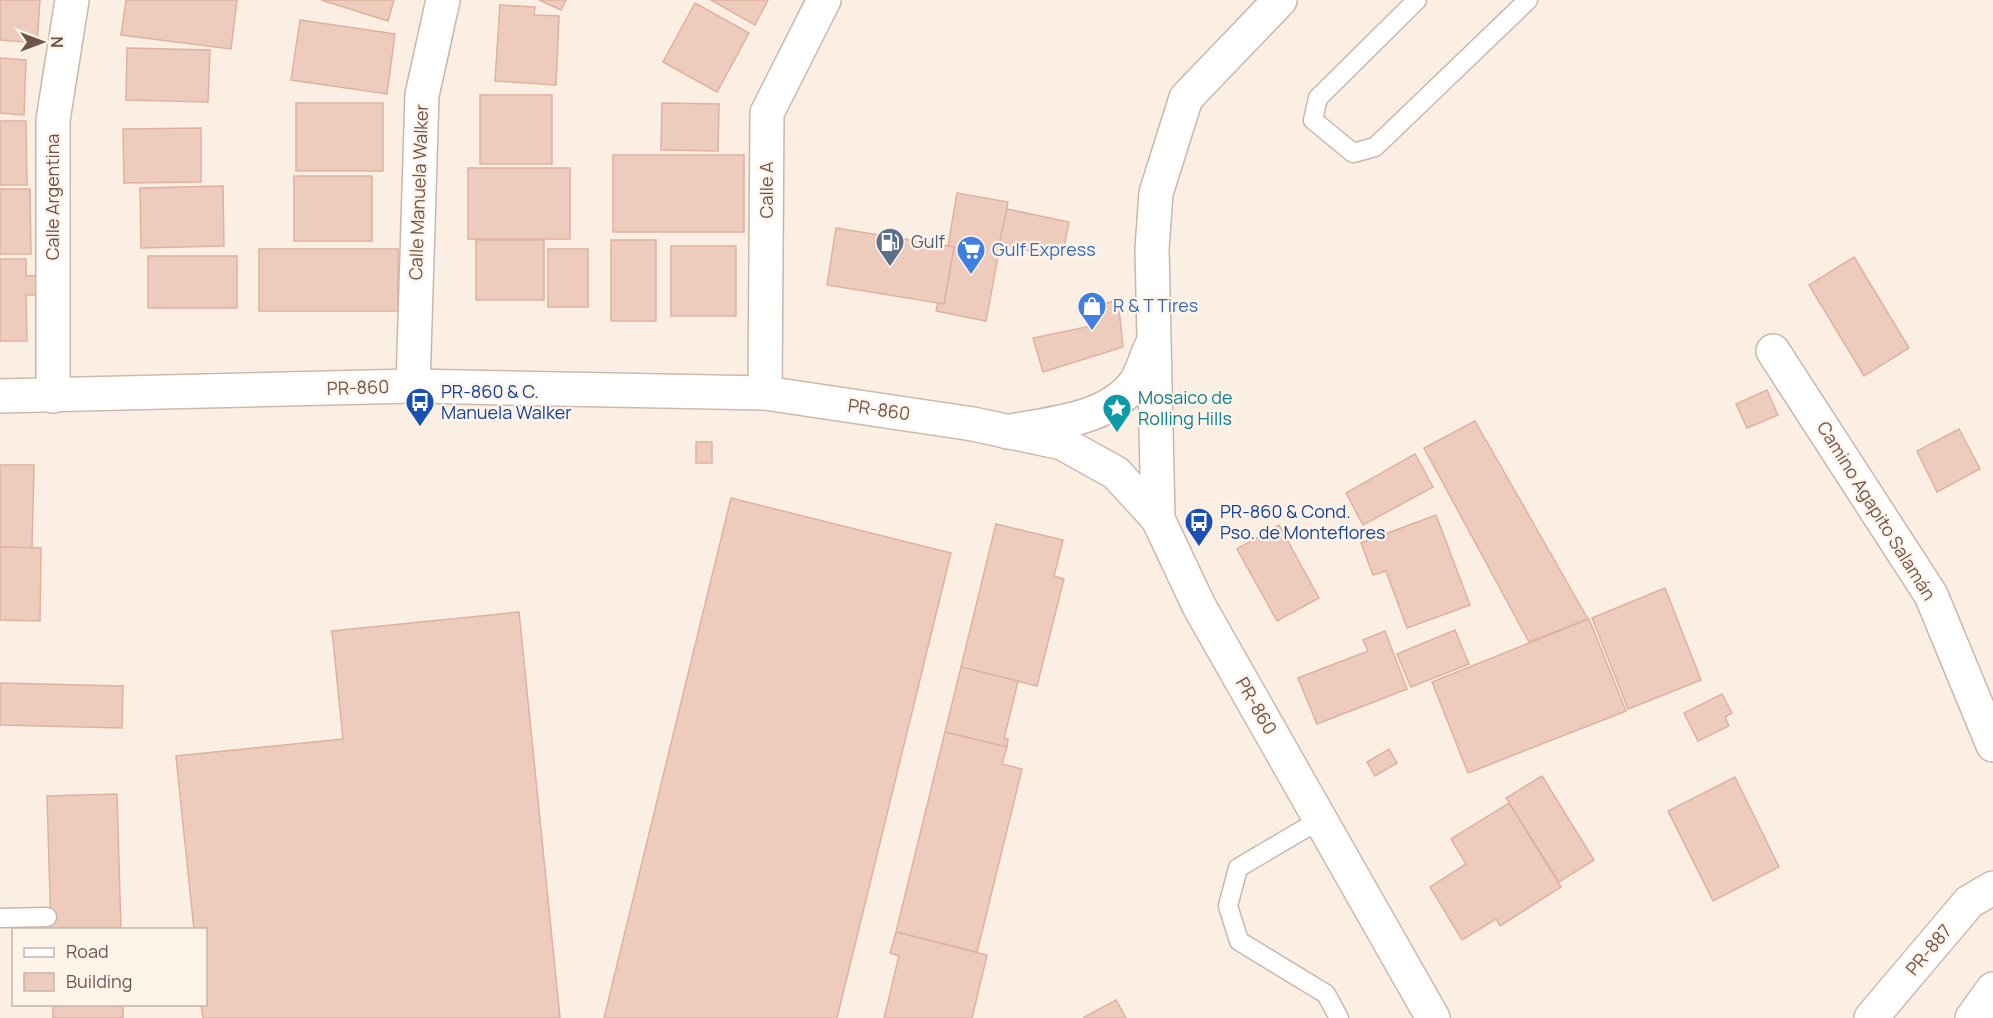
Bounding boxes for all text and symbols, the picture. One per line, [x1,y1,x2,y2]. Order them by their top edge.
north arrow [12,12,72,72]
text: N [46,36,68,48]
street label: Calle Manuela Walker [403,103,433,280]
street label: Calle Argentina [40,134,64,260]
street label: Calle A [754,161,778,218]
fuel station icon: Gulf [874,226,906,268]
place label: Gulf [911,229,946,253]
supermarket icon: Gulf Express [955,234,987,276]
place label: Gulf Express [992,237,1096,261]
shop icon: R & T Tires [1076,290,1108,332]
place label: R & T Tires [1113,293,1198,317]
street label: PR-860 [326,374,390,400]
place label: PR-860 & C. Manuela Walker [441,379,572,424]
place label: Mosaico de Rolling Hills [1138,385,1232,430]
bus stop icon: PR-860 & C. Manuela Walker [404,386,436,428]
place icon: Mosaico de Rolling Hills [1101,392,1133,434]
street label: PR-860 [847,393,912,425]
street label: Camino Agapito Salamán [1812,417,1942,604]
place label: PR-860 & Cond. Pso. de Monteflores [1220,499,1386,544]
bus stop icon: PR-860 & Cond. Pso. de Monteflores [1183,506,1215,548]
street label: PR-860 [1231,672,1283,739]
street label: PR-887 [1900,919,1957,980]
legend [12,928,207,1006]
text: Road [66,939,109,963]
text: Building [66,969,132,993]

